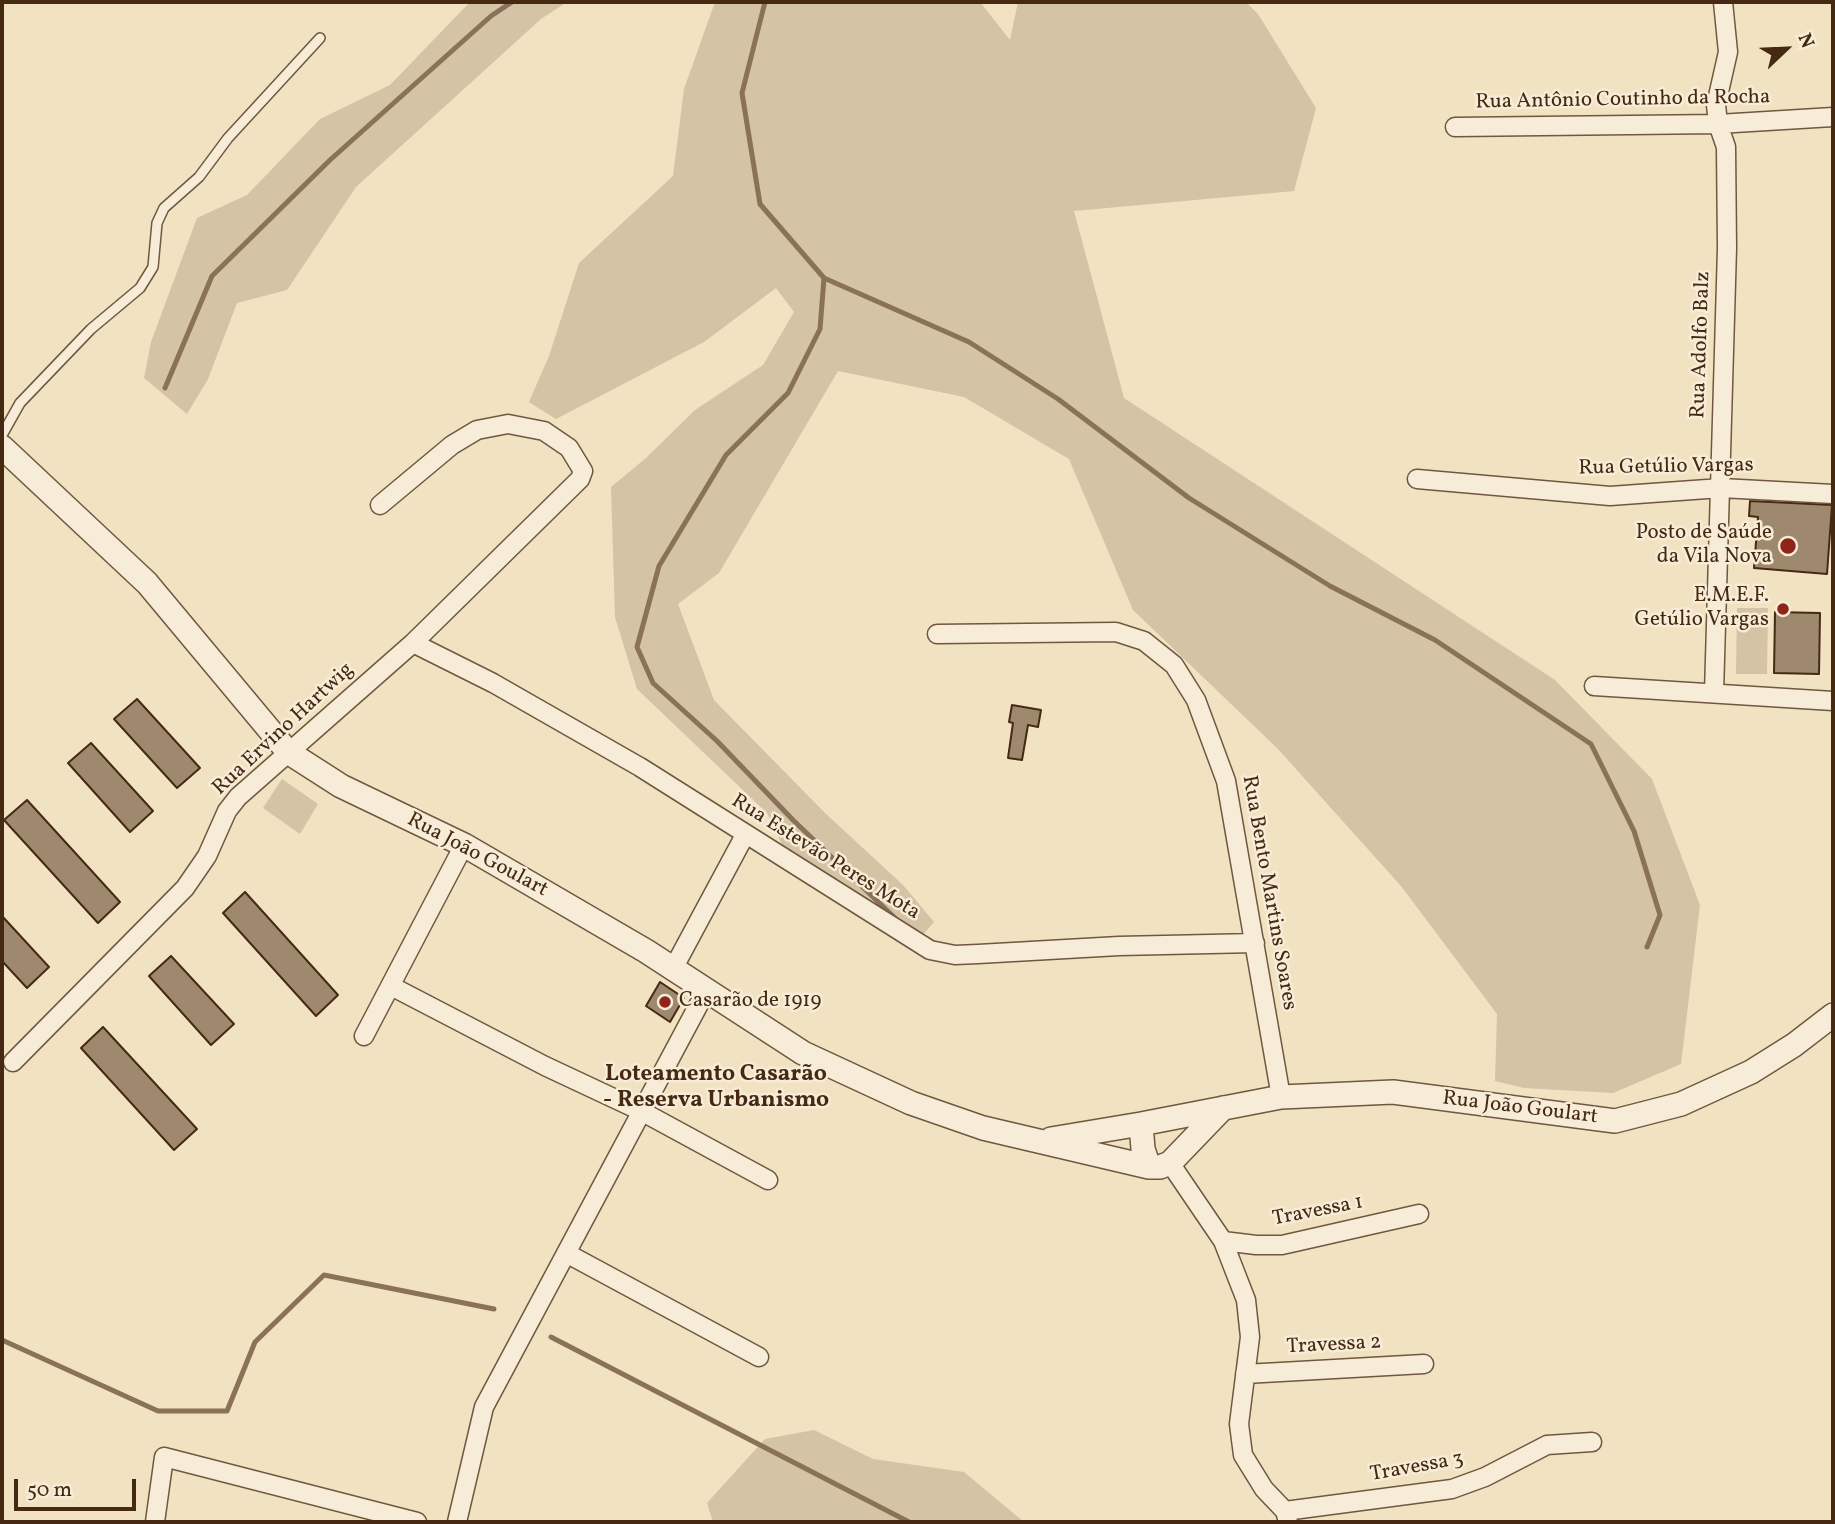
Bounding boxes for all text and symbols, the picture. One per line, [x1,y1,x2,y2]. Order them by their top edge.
north arrow [1751,14,1821,84]
text: N [1791,29,1820,52]
street label: Rua Antônio Coutinho da Rocha [1475,86,1771,116]
street label: Rua Adolfo Balz [1687,271,1717,419]
street label: Rua Getúlio Vargas [1578,454,1754,482]
place label: Posto de Saúde da Vila Nova [1636,521,1772,571]
marker: Posto de Saúde da Vila Nova [1778,536,1798,556]
place label: E.M.E.F. Getúlio Vargas [1635,584,1769,634]
marker: E.M.E.F. Getúlio Vargas [1775,601,1791,617]
street label: Rua Ervino Hartwig [208,658,360,802]
street label: Rua Bento Martins Soares [1235,774,1301,1012]
street label: Rua Estevão Peres Mota [726,790,924,926]
street label: Rua João Goulart [402,808,552,904]
place label: Casarão de 1919 [679,989,821,1015]
marker: Casarão de 1919 [657,994,673,1010]
district label: Loteamento Casarão - Reserva Urbanismo [603,1062,829,1116]
street label: Rua João Goulart [1441,1087,1599,1131]
street label: Travessa 1 [1271,1191,1365,1233]
street label: Travessa 2 [1286,1331,1382,1361]
street label: Travessa 3 [1368,1447,1466,1489]
scale bar [18,1464,140,1508]
text: 50 m [27,1476,72,1505]

